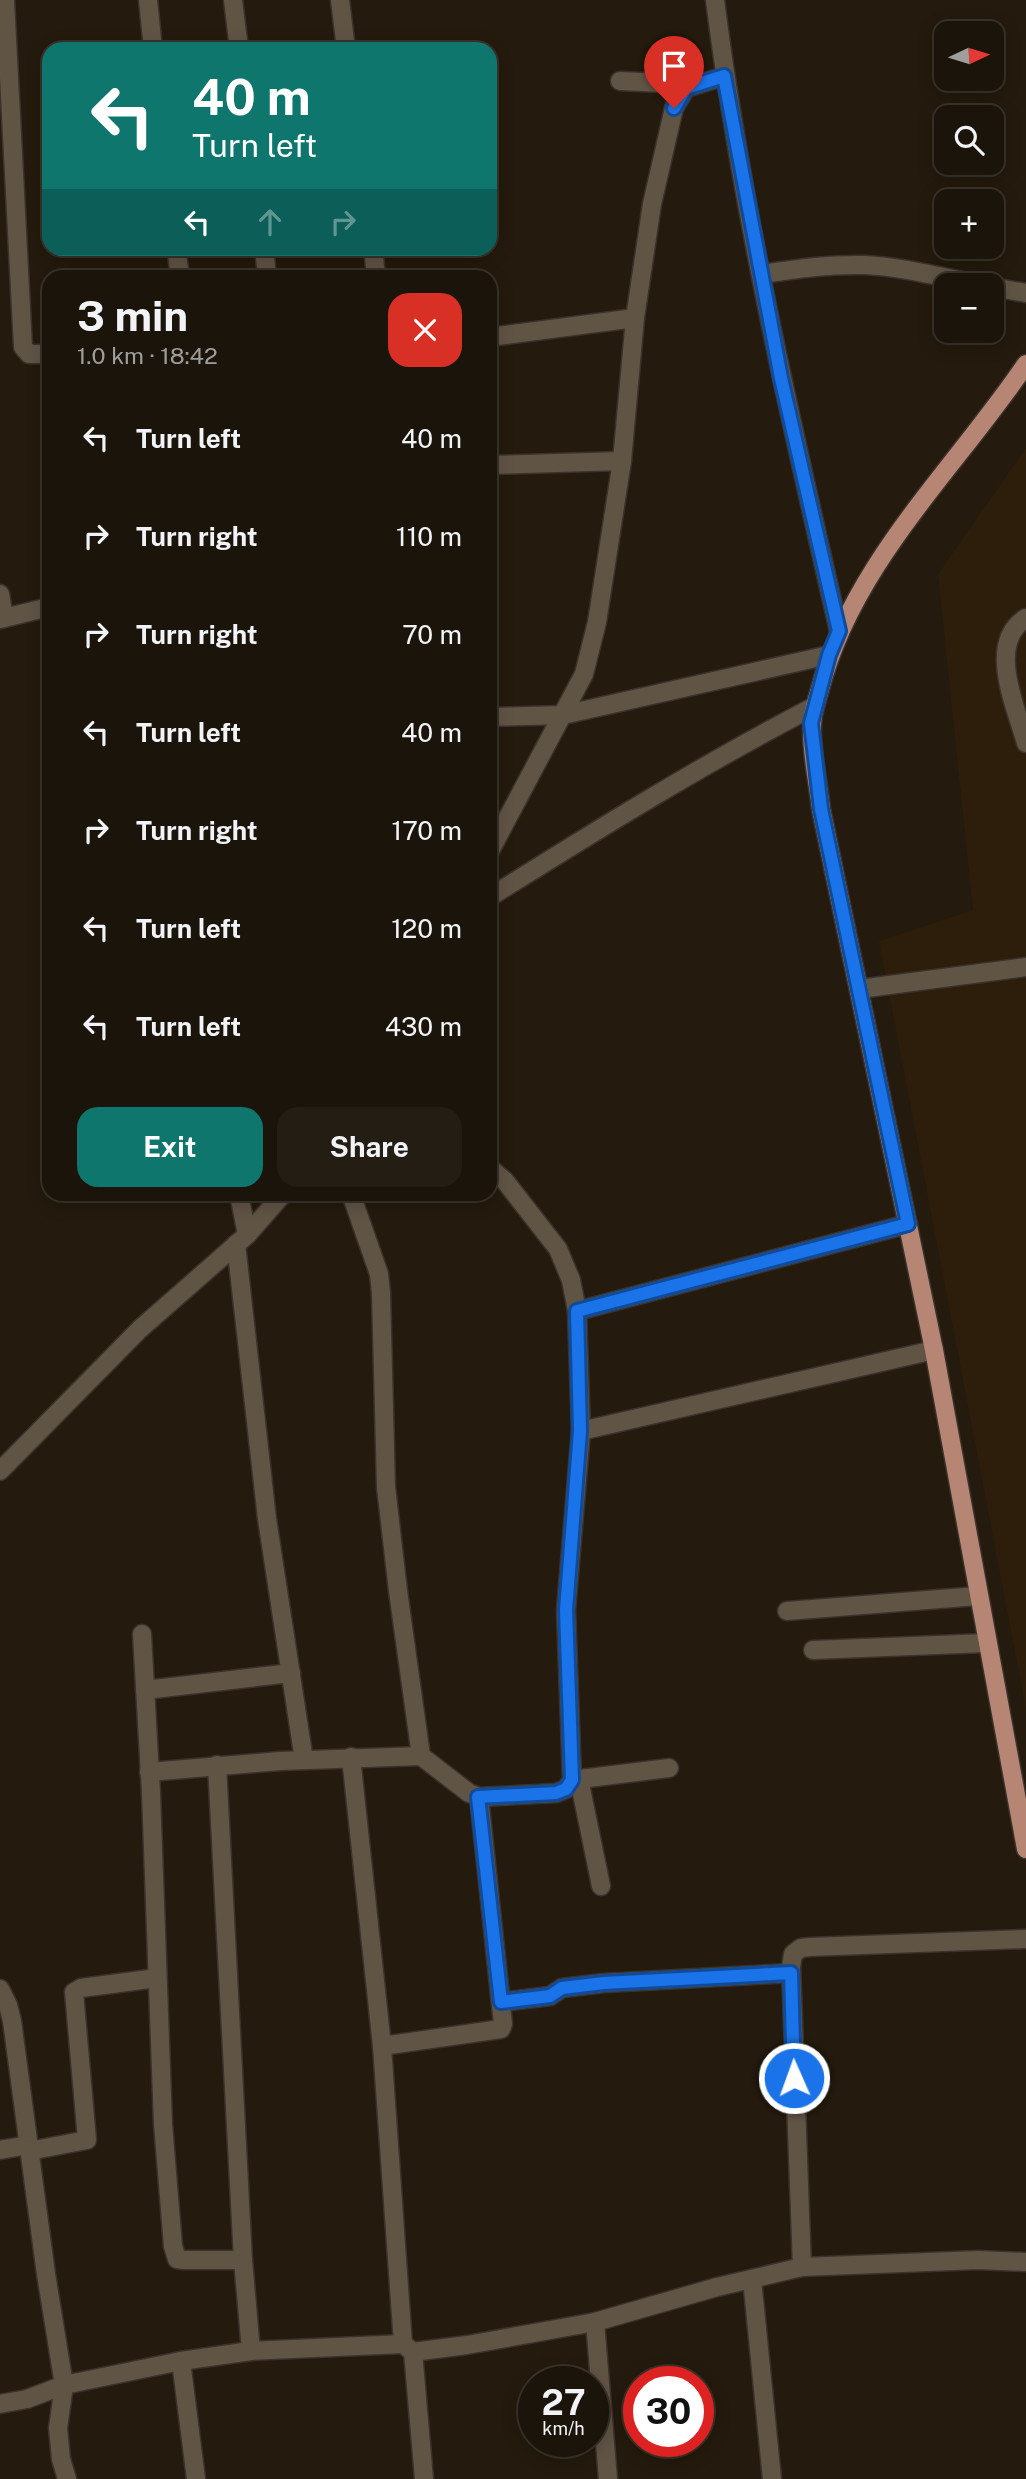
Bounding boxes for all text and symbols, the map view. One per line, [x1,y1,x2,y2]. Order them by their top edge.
north arrow [934,21,1004,91]
map controls [934,21,1004,343]
pin [644,36,704,108]
icon: arrive [655,47,693,85]
text: 40 m [192,68,311,126]
icon: left [77,70,168,161]
button: search [934,105,1004,175]
text: Turn left [192,127,317,164]
button: + [934,189,1004,259]
icon: left [178,203,216,241]
icon: ahead [251,203,289,241]
icon: right [324,203,362,241]
button: − [934,273,1004,343]
text: 3 min [77,291,188,340]
button: close [388,293,462,367]
text: 1.0 km · 18:42 [77,342,218,369]
icon: left [77,419,115,457]
text: Turn left [136,423,241,454]
text: 40 m [401,423,462,454]
icon: right [77,517,115,555]
text: Turn right [136,521,258,552]
text: 110 m [396,521,462,552]
icon: right [77,615,115,653]
text: Turn right [136,619,258,650]
text: 70 m [402,619,462,650]
icon: left [77,713,115,751]
text: Turn left [136,717,241,748]
text: 40 m [401,717,462,748]
icon: right [77,811,115,849]
text: Turn right [136,815,258,846]
text: 170 m [392,815,462,846]
icon: left [77,909,115,947]
text: Turn left [136,913,241,944]
text: 120 m [391,913,462,944]
icon: left [77,1007,115,1045]
text: Turn left [136,1011,241,1042]
text: 430 m [385,1011,462,1042]
button: Exit [77,1107,263,1187]
button: Share [277,1107,462,1187]
position arrow [757,2041,831,2115]
speed limit sign: 30 [623,2366,714,2457]
text: 27 [541,2382,586,2423]
text: km/h [542,2418,585,2439]

